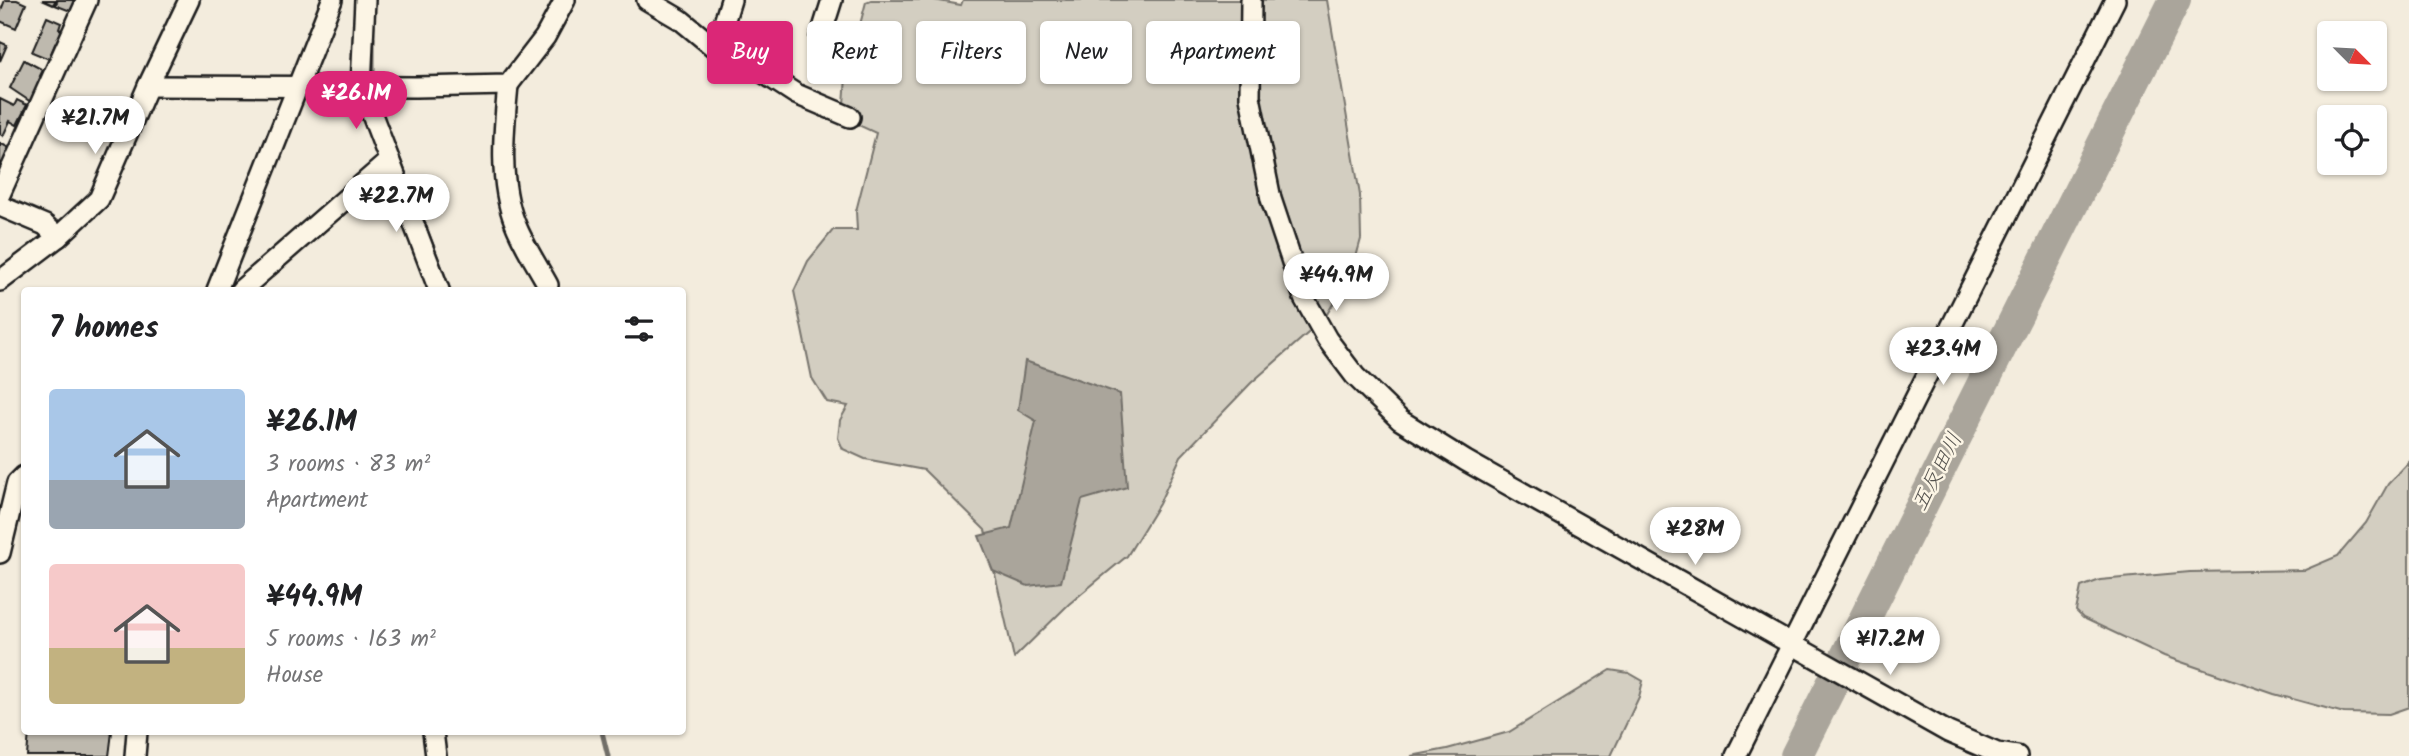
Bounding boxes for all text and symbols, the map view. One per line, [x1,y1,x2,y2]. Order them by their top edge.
chip: Buy [707,21,793,84]
chip: Rent [807,21,902,84]
chip: Filters [916,21,1026,84]
chip: New [1040,21,1132,84]
chip: Apartment [1146,21,1300,84]
north arrow [2317,21,2387,91]
map controls [2317,21,2387,175]
pin: ¥26.1M [299,72,413,131]
text: ¥26.1M [321,76,391,112]
pin: ¥21.7M [38,96,152,156]
text: ¥21.7M [61,101,129,137]
button: locate [2317,105,2387,175]
pin: ¥22.7M [339,174,453,234]
text: ¥22.7M [359,179,433,215]
pin: ¥44.9M [1279,254,1393,313]
text: ¥44.9M [1299,258,1373,294]
text: 7 homes [49,305,159,353]
icon: filters [620,310,658,348]
pin: ¥23.4M [1886,328,2000,387]
text: ¥23.4M [1905,332,1981,368]
text: ¥26.1M [266,399,357,447]
icon: home [105,417,189,501]
water label: 五反田川 [1904,427,1972,517]
text: 3 rooms · 83 m² [266,447,430,483]
text: Apartment [266,483,368,519]
pin: ¥28M [1654,508,1736,567]
text: ¥28M [1666,512,1724,548]
text: ¥44.9M [266,574,362,622]
icon: home [105,592,189,676]
pin: ¥17.2M [1833,618,1947,677]
text: 5 rooms · 163 m² [266,622,436,658]
text: ¥17.2M [1856,622,1924,658]
text: House [266,658,323,694]

